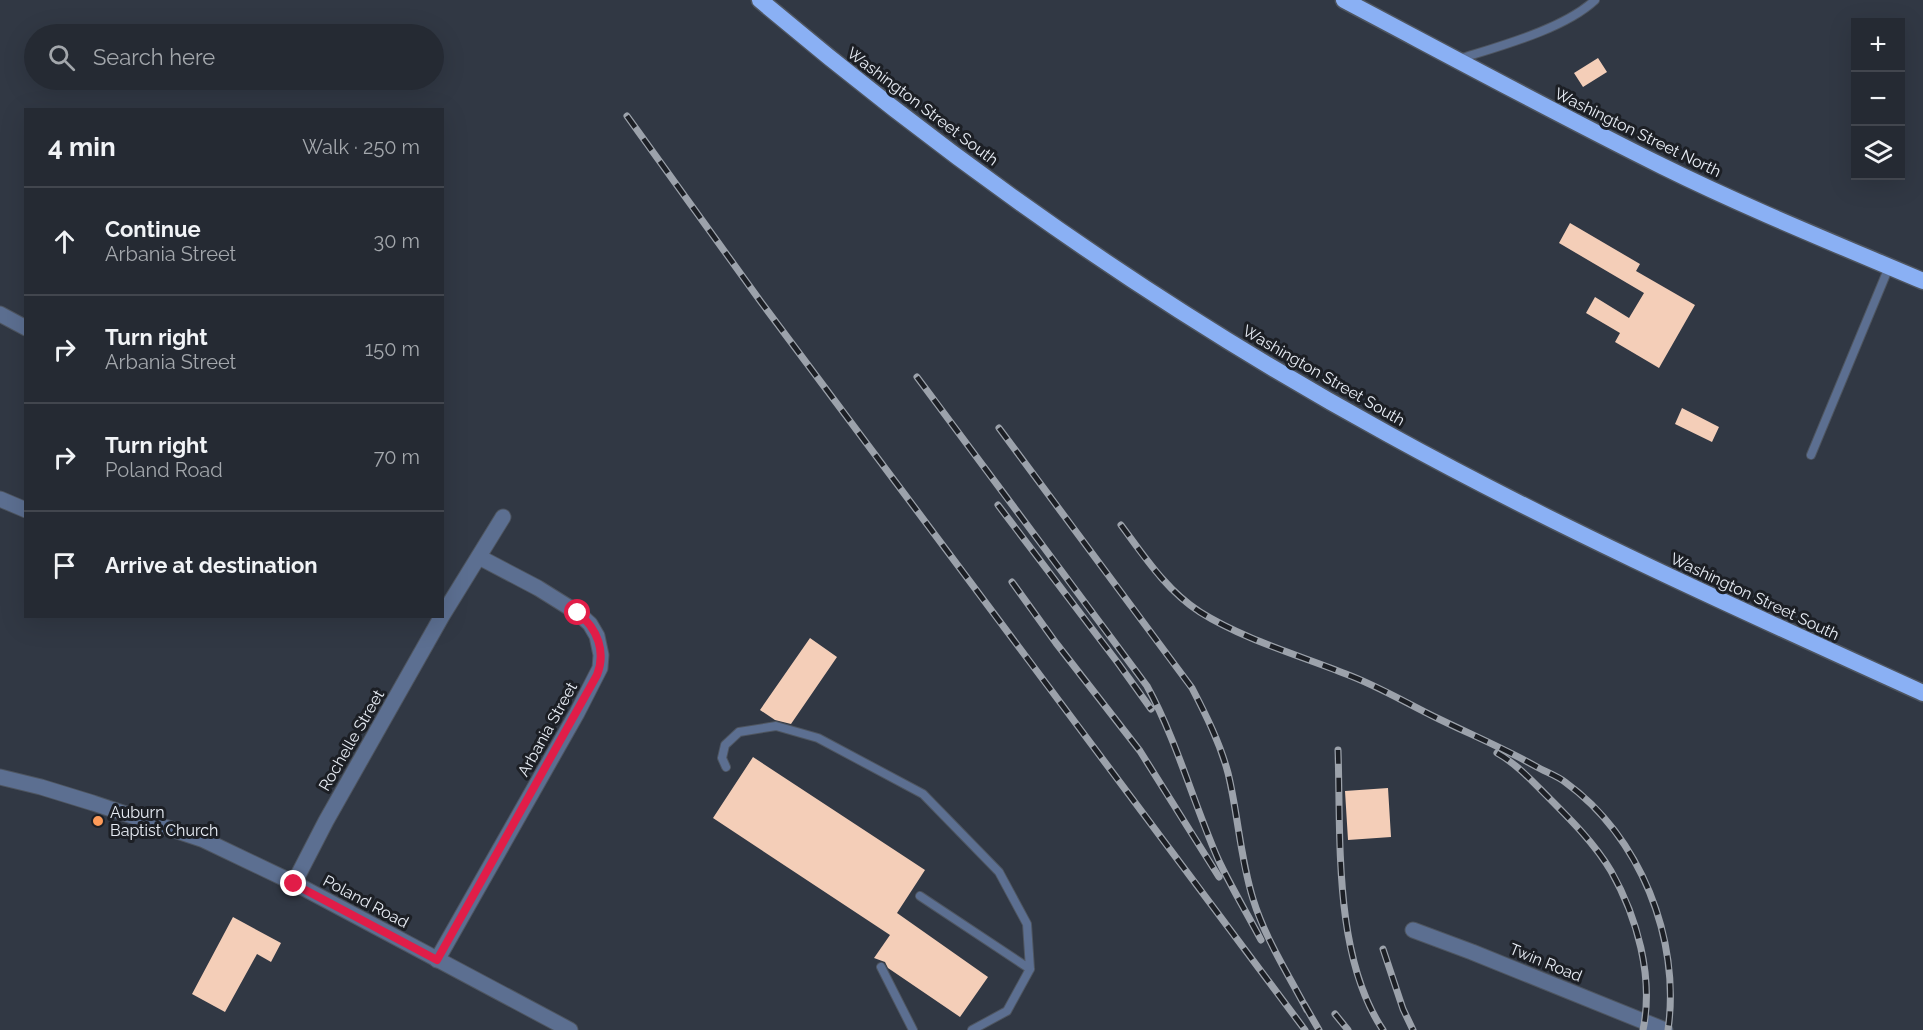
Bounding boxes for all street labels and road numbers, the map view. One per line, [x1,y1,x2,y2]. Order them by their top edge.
street label: Washington Street South [843,43,1002,169]
street label: Washington Street North [1551,84,1724,181]
street label: Washington Street South [1239,321,1408,430]
street label: Washington Street South [1667,549,1842,644]
street label: Arbania Street [514,678,582,780]
street label: Rochelle Street [315,686,388,794]
street label: Poland Road [320,871,412,932]
street label: Twin Road [1507,939,1585,986]

